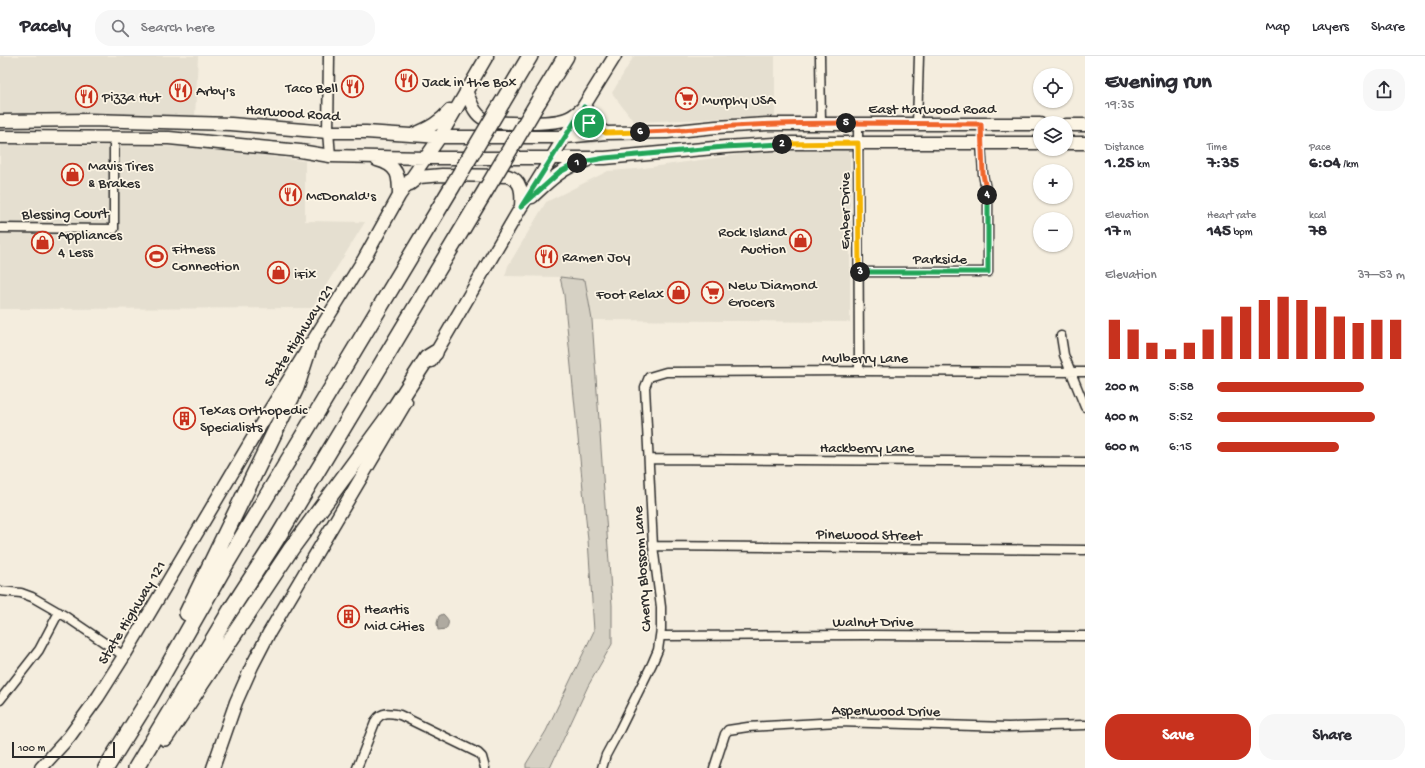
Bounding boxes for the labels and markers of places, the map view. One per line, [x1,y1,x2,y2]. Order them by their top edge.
restaurant icon: Jack in the Box [393,68,419,94]
restaurant icon: Taco Bell [340,74,366,100]
place label: Jack in the Box [422,74,516,92]
restaurant icon: Arby's [167,77,193,103]
place label: Taco Bell [284,80,338,98]
restaurant icon: Pizza Hut [74,83,100,109]
place label: Arby's [196,83,235,101]
supermarket icon: Murphy USA [674,86,700,112]
place label: Pizza Hut [101,89,162,107]
place label: Murphy USA [702,92,777,110]
pin [572,106,606,140]
pin: 5 [836,113,856,133]
pin: 6 [630,122,650,142]
pin: 2 [772,134,792,154]
pin: 1 [567,153,587,173]
place label: Mavis Tires & Brakes [88,158,154,193]
shop icon: Mavis Tires & Brakes [60,161,86,187]
restaurant icon: McDonald's [277,182,303,208]
pin: 4 [977,185,997,205]
place label: McDonald's [306,188,376,206]
place label: Rock Island Auction [718,224,787,259]
place label: Appliances 4 Less [58,227,122,262]
shop icon: Rock Island Auction [788,227,814,253]
shop icon: Appliances 4 Less [30,230,56,256]
place label: Fitness Connection [171,241,239,276]
restaurant icon: Ramen Joy [533,243,559,269]
sports icon: Fitness Connection [143,244,169,270]
place label: Ramen Joy [562,249,631,267]
shop icon: iFix [266,260,292,286]
pin: 3 [850,262,870,282]
place label: iFix [294,266,316,284]
place label: New Diamond Grocers [728,277,818,312]
shop icon: Foot Relax [666,280,692,306]
supermarket icon: New Diamond Grocers [699,280,725,306]
place label: Foot Relax [595,286,664,304]
place label: Texas Orthopedic Specialists [199,402,308,437]
building icon: Texas Orthopedic Specialists [172,405,198,431]
place label: Heartis Mid Cities [364,601,424,636]
building icon: Heartis Mid Cities [336,604,362,630]

